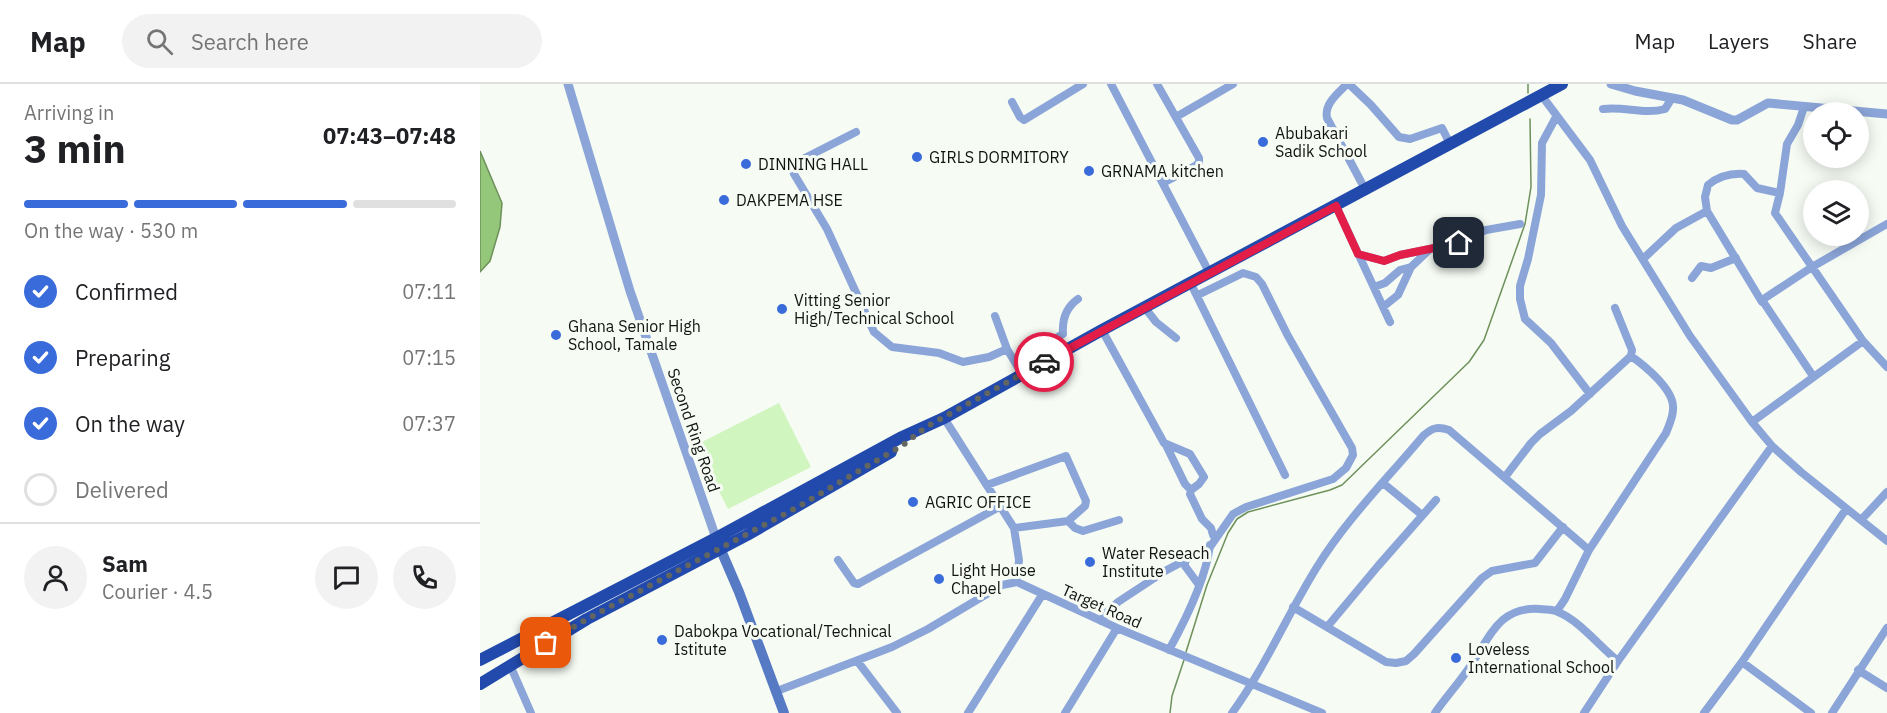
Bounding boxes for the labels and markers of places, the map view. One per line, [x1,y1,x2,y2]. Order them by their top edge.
place label: Abubakari Sadik School [1275,123,1367,161]
marker: Abubakari Sadik School [1256,135,1270,149]
place label: GIRLS DORMITORY [929,147,1069,167]
marker: GIRLS DORMITORY [910,150,924,164]
place label: DINNING HALL [758,154,868,174]
marker: DINNING HALL [739,157,753,171]
place label: GRNAMA kitchen [1101,161,1224,181]
marker: GRNAMA kitchen [1082,164,1096,178]
place label: DAKPEMA HSE [736,190,843,210]
marker: DAKPEMA HSE [717,193,731,207]
pin [1433,217,1484,268]
place label: Vitting Senior High/Technical School [794,290,954,328]
marker: Vitting Senior High/Technical School [775,302,789,316]
place label: Ghana Senior High School, Tamale [568,316,701,354]
marker: Ghana Senior High School, Tamale [549,328,563,342]
place label: AGRIC OFFICE [925,492,1031,512]
marker: AGRIC OFFICE [906,495,920,509]
place label: Water Reseach Institute [1102,543,1210,581]
marker: Water Reseach Institute [1083,555,1097,569]
place label: Light House Chapel [951,560,1036,598]
marker: Light House Chapel [932,572,946,586]
pin [520,617,571,668]
place label: Dabokpa Vocational/Technical Istitute [674,621,892,659]
marker: Dabokpa Vocational/Technical Istitute [655,633,669,647]
place label: Loveless International School [1468,639,1614,677]
marker: Loveless International School [1449,651,1463,665]

